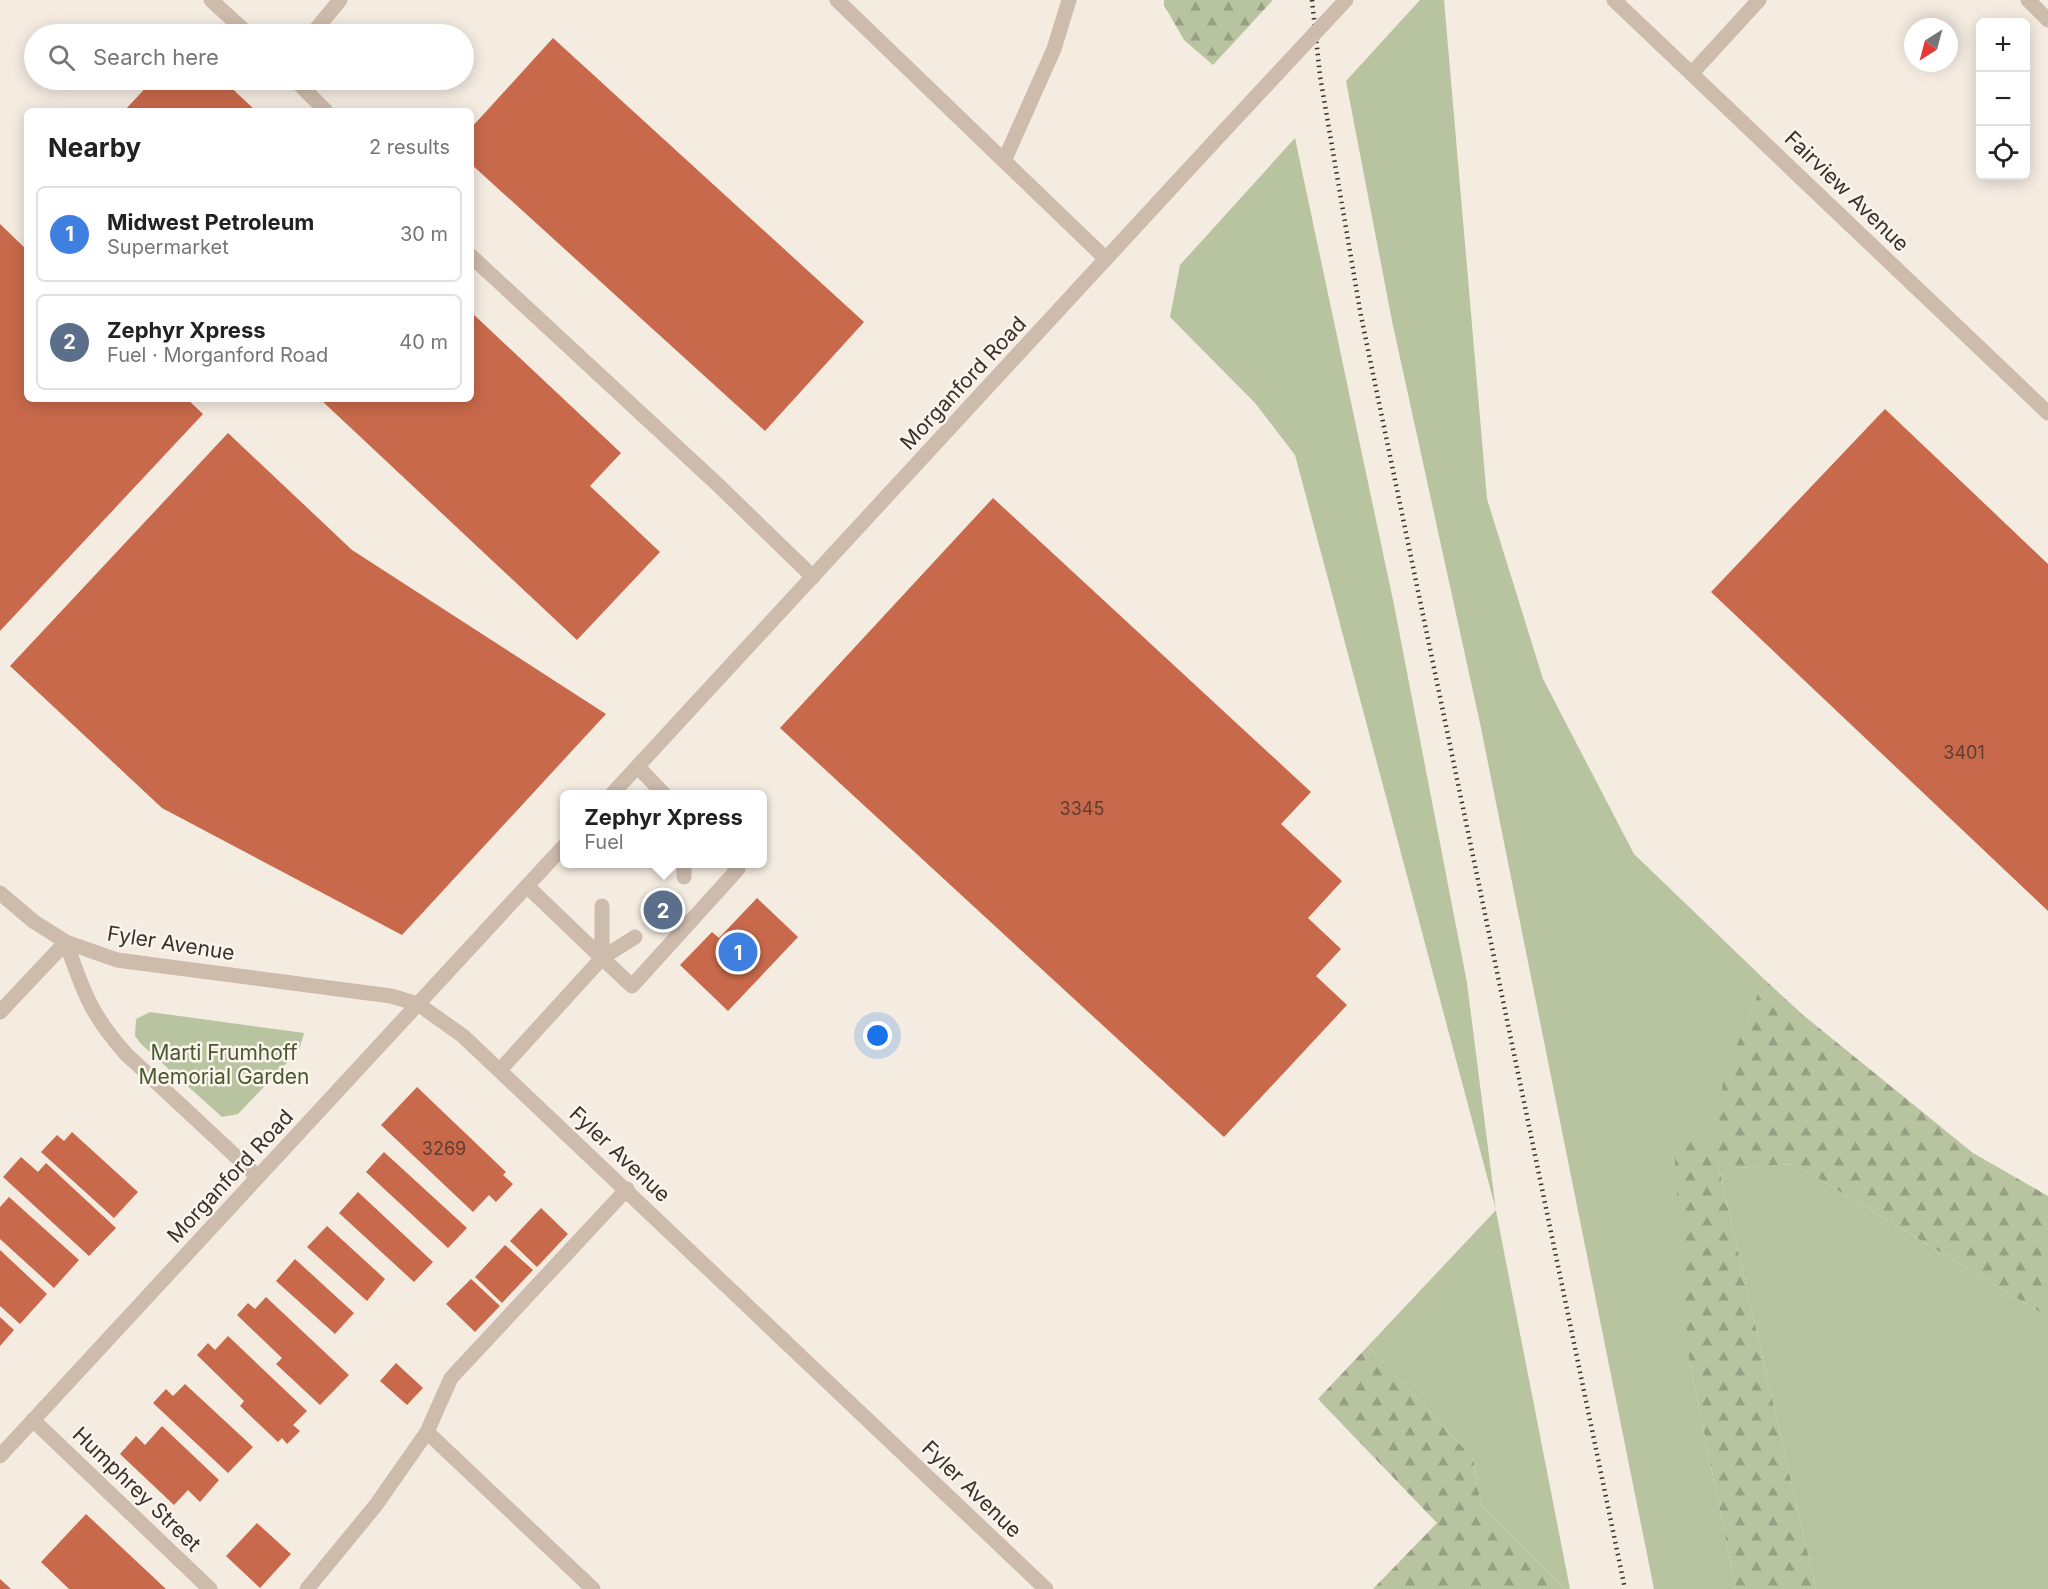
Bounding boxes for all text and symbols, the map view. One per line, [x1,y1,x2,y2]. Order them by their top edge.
north arrow [1904,18,1958,72]
map controls [1976,18,2030,180]
button: + [1976,18,2030,72]
search box [24,24,474,90]
icon: search [45,41,78,74]
text: Search here [93,44,219,70]
button: − [1976,72,2030,126]
street label: Fairview Avenue [1780,126,1914,256]
button: locate [1976,126,2030,180]
text: Nearby [48,132,141,163]
text: 2 results [369,135,450,159]
text: Midwest Petroleum [107,209,314,235]
text: 1 [65,222,74,246]
text: 30 m [400,222,448,246]
text: Supermarket [107,235,229,259]
street label: Morganford Road [895,311,1031,455]
text: Zephyr Xpress [107,317,266,343]
text: 2 [63,330,76,354]
text: 40 m [399,330,448,354]
text: Fuel · Morganford Road [107,343,328,367]
house number: 3401 [1943,742,1985,763]
popup [560,790,767,868]
house number: 3345 [1060,798,1104,819]
text: Zephyr Xpress [584,804,743,830]
text: Fuel [584,830,624,854]
pin: 2 [644,888,682,932]
street label: Fyler Avenue [106,921,236,965]
pin: 1 [718,930,758,974]
your location [863,1021,892,1050]
park label: Marti Frumhoff Memorial Garden [139,1040,309,1089]
street label: Fyler Avenue [564,1101,676,1207]
street label: Morganford Road [162,1104,298,1248]
house number: 3269 [422,1138,466,1159]
street label: Humphrey Street [68,1422,206,1556]
street label: Fyler Avenue [917,1435,1027,1543]

